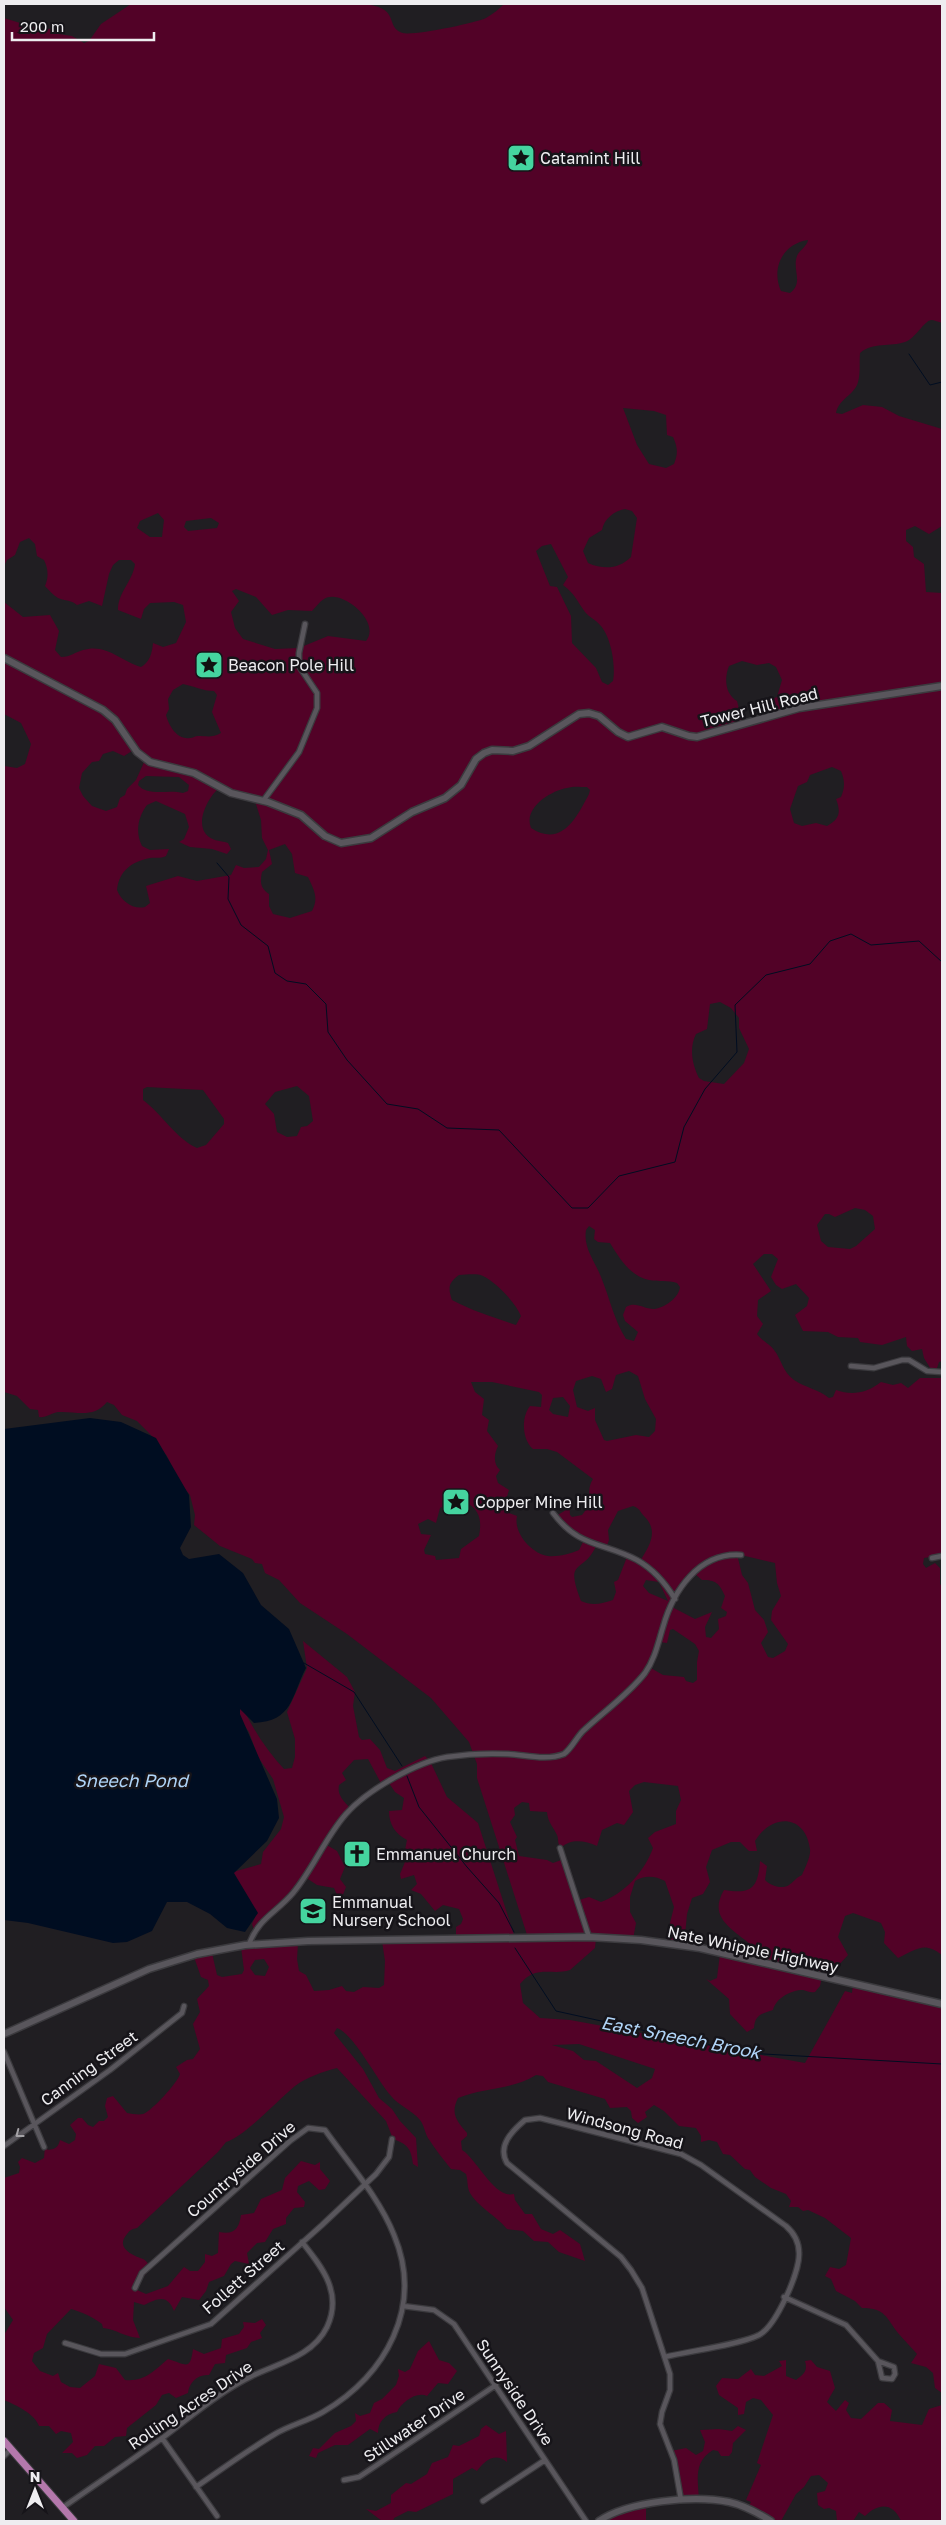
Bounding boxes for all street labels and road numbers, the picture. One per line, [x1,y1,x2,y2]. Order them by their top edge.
street label: Tower Hill Road [698,683,820,731]
street label: Nate Whipple Highway [666,1921,840,1977]
street label: Canning Street [37,2026,141,2110]
street label: Windsong Road [564,2103,686,2153]
street label: Countryside Drive [183,2116,299,2222]
street label: Follett Street [198,2236,288,2318]
street label: Sunnyside Drive [472,2335,558,2449]
street label: Rolling Acres Drive [124,2356,256,2454]
street label: Stillwater Drive [360,2384,468,2466]

